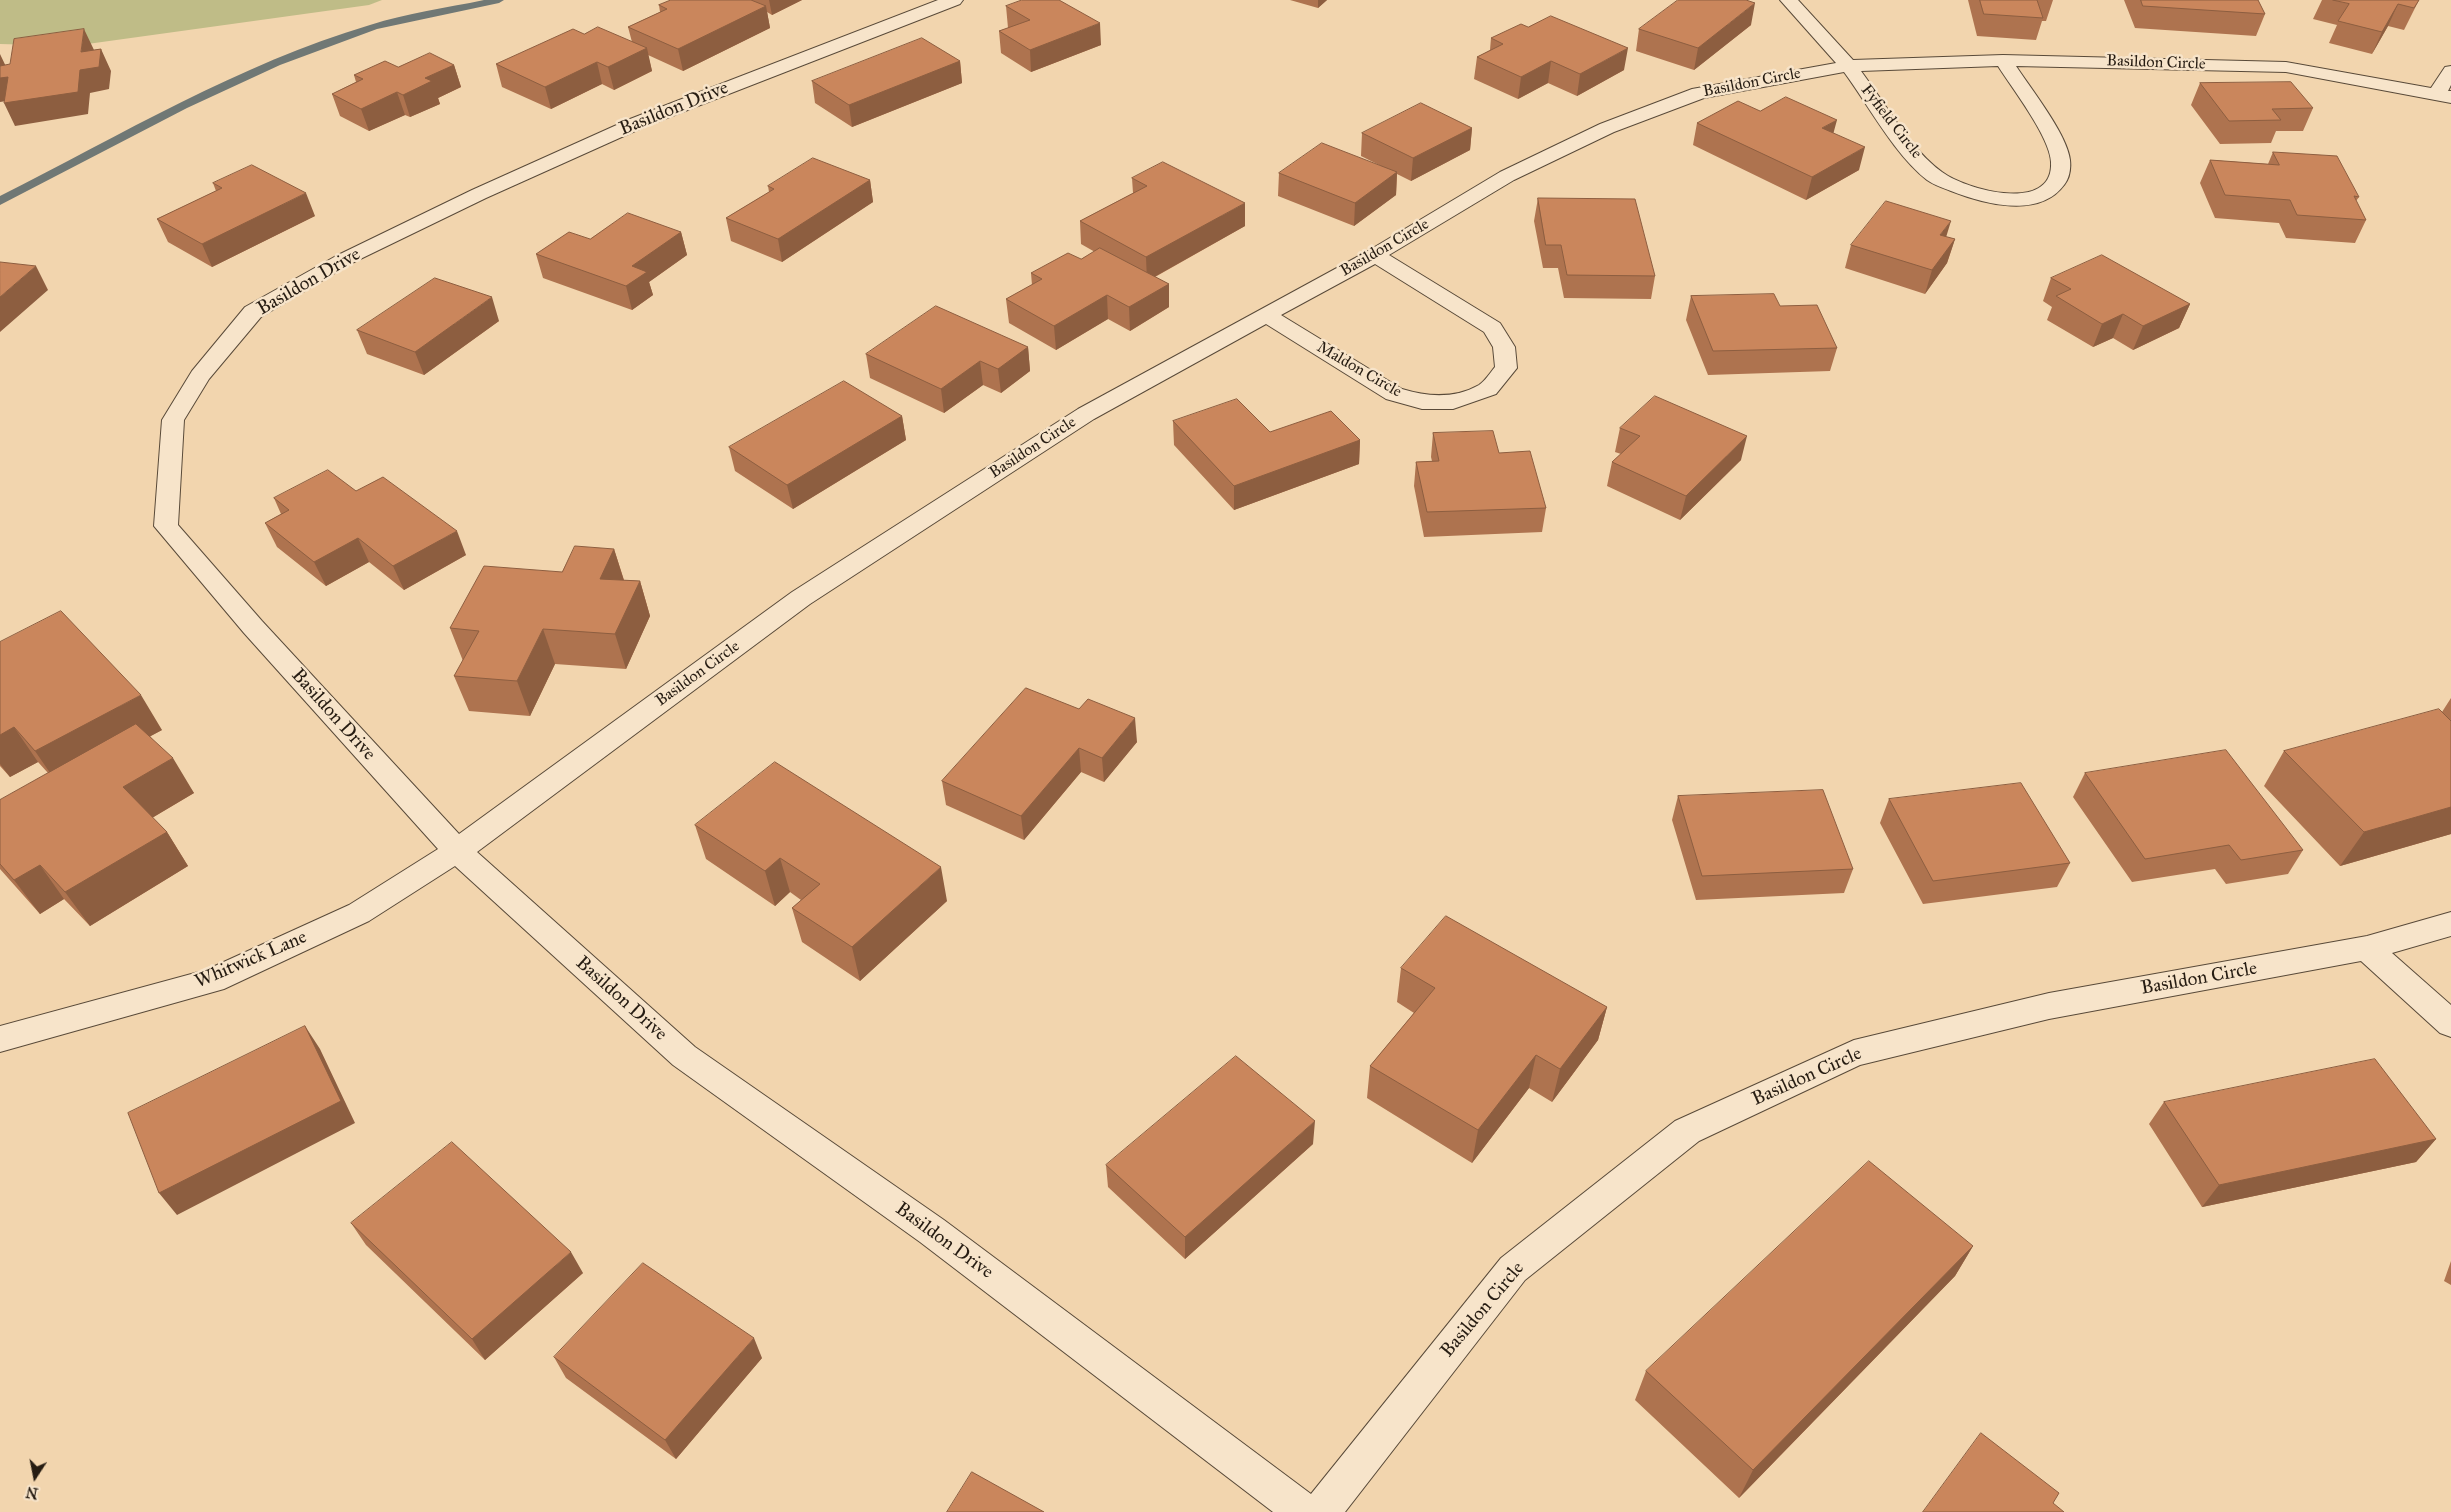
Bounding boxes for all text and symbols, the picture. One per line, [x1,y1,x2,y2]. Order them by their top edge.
street label: Basildon Circle [2106,52,2206,74]
street label: Basildon Circle [1702,64,1802,102]
street label: Basildon Drive [616,77,732,141]
street label: Fyfield Circle [1856,81,1926,163]
street label: Basildon Circle [1337,215,1433,281]
street label: Basildon Drive [253,243,365,321]
street label: Maldon Circle [1313,338,1405,402]
street label: Basildon Circle [986,413,1080,483]
street label: Basildon Circle [652,637,744,711]
street label: Basildon Drive [286,664,380,766]
street label: Whitwick Lane [192,926,310,994]
street label: Basildon Drive [570,952,672,1046]
street label: Basildon Circle [2139,958,2259,1000]
street label: Basildon Circle [1749,1043,1865,1111]
street label: Basildon Drive [891,1198,997,1284]
street label: Basildon Circle [1436,1258,1530,1362]
north arrow [10,1452,60,1502]
text: N [25,1483,39,1502]

